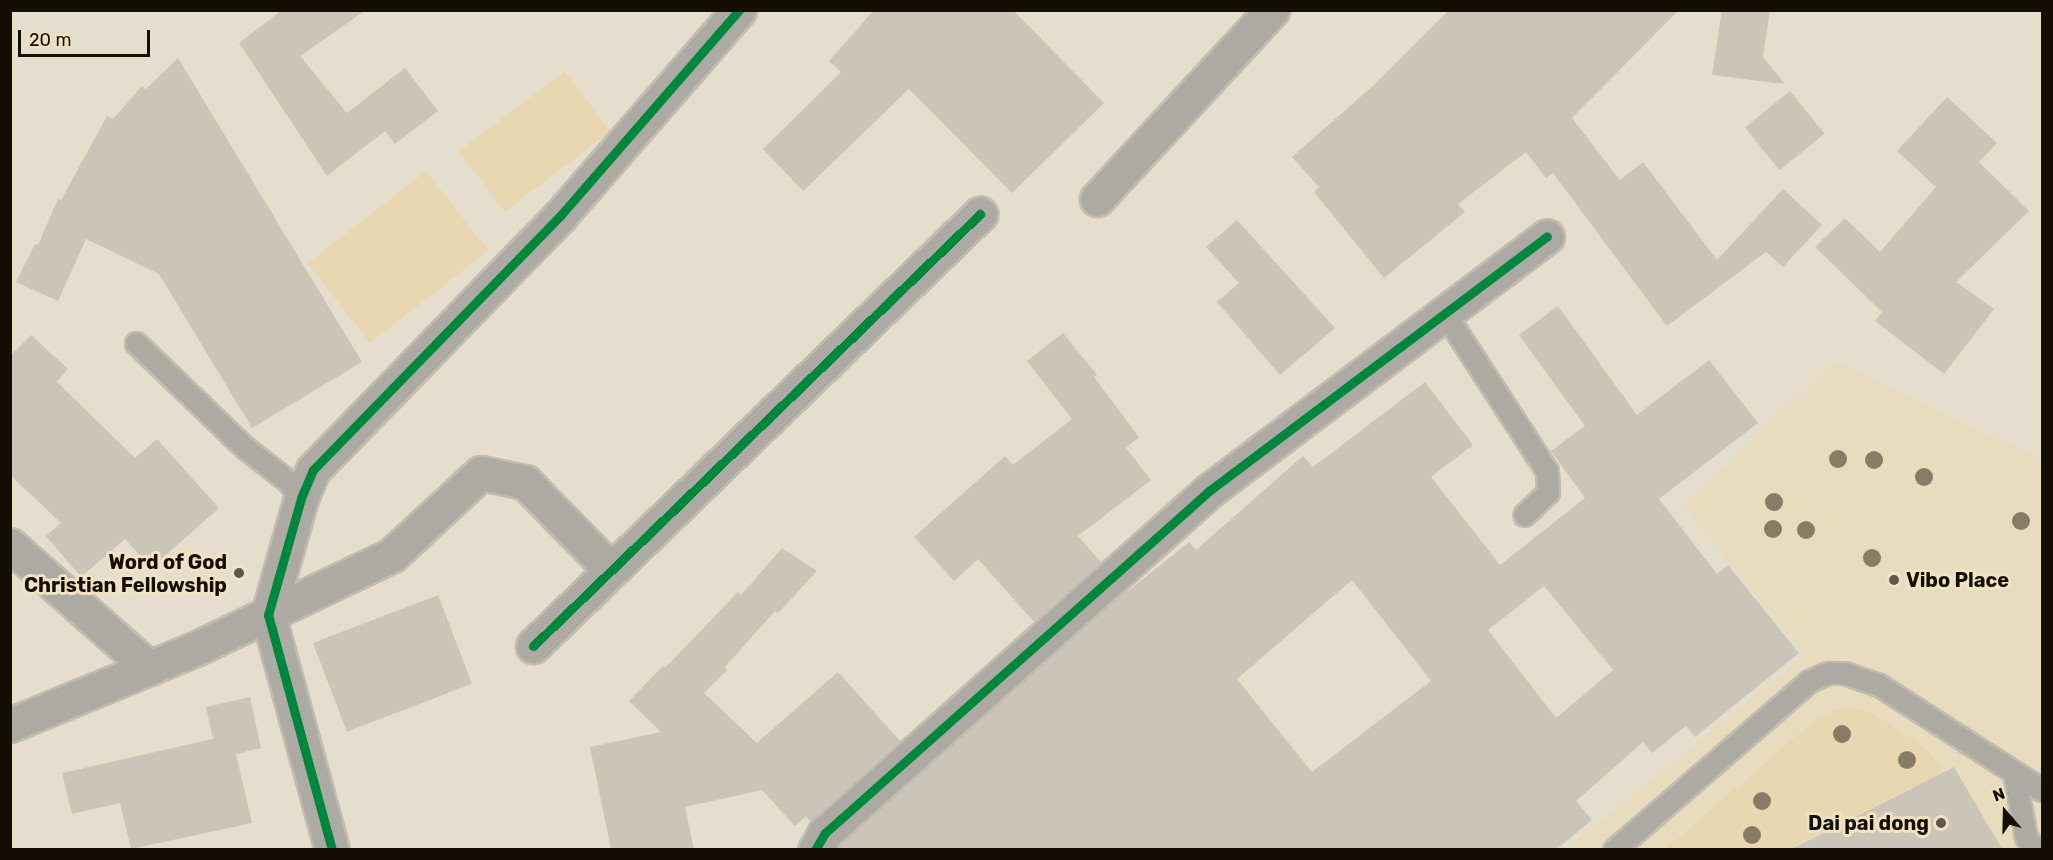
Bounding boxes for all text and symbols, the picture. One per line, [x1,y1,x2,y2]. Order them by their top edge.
scale bar [21,18,153,56]
text: 20 m [29,29,71,51]
place label: Word of God Christian Fellowship [24,550,227,597]
marker: Word of God Christian Fellowship [232,566,246,580]
place label: Vibo Place [1906,568,2009,592]
marker: Vibo Place [1887,573,1901,587]
north arrow [1975,782,2035,842]
text: N [1990,784,2007,806]
place label: Dai pai dong [1808,811,1929,835]
marker: Dai pai dong [1934,816,1948,830]

